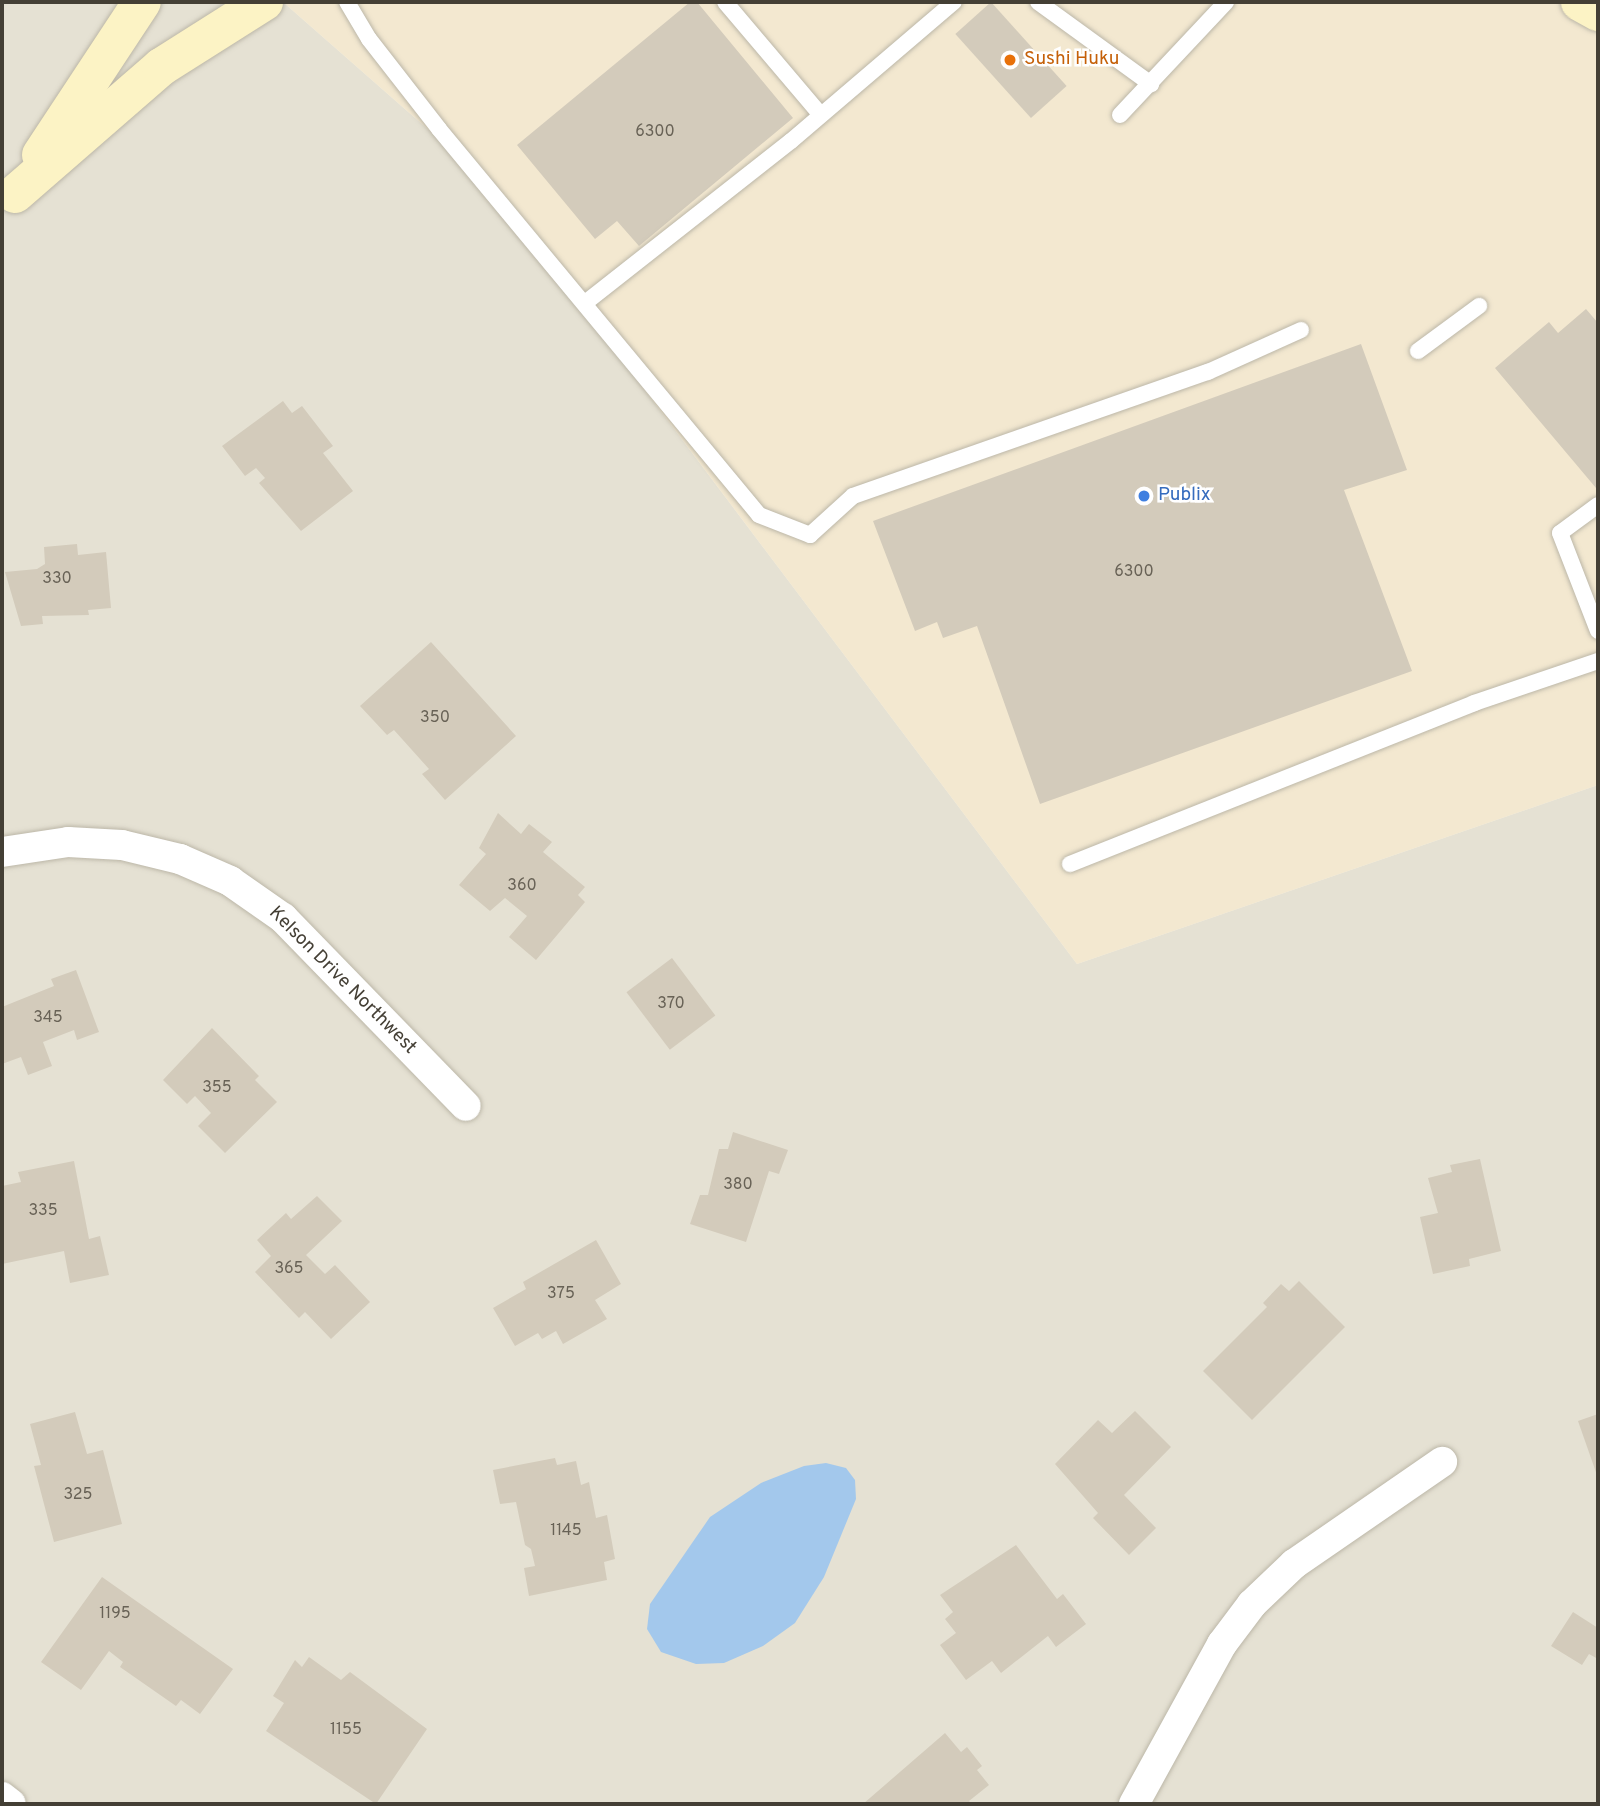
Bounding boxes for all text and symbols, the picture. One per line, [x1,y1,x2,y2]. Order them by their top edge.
place label: Sushi Huku [1024,49,1119,71]
marker: Sushi Huku [1002,52,1018,68]
house number: 6300 [635,122,675,142]
place label: Publix [1158,485,1211,507]
marker: Publix [1136,488,1152,504]
house number: 6300 [1114,562,1154,582]
house number: 330 [42,569,72,589]
house number: 350 [420,708,450,728]
house number: 360 [507,876,537,896]
street label: Kelson Drive Northwest [263,902,421,1060]
house number: 370 [657,994,685,1014]
house number: 345 [33,1008,63,1028]
house number: 355 [202,1078,232,1098]
house number: 380 [723,1175,753,1195]
house number: 335 [28,1201,58,1221]
house number: 365 [274,1259,304,1279]
house number: 375 [547,1284,575,1304]
house number: 325 [63,1485,93,1505]
house number: 1145 [550,1521,582,1541]
house number: 1195 [99,1604,131,1624]
house number: 1155 [330,1720,362,1740]

